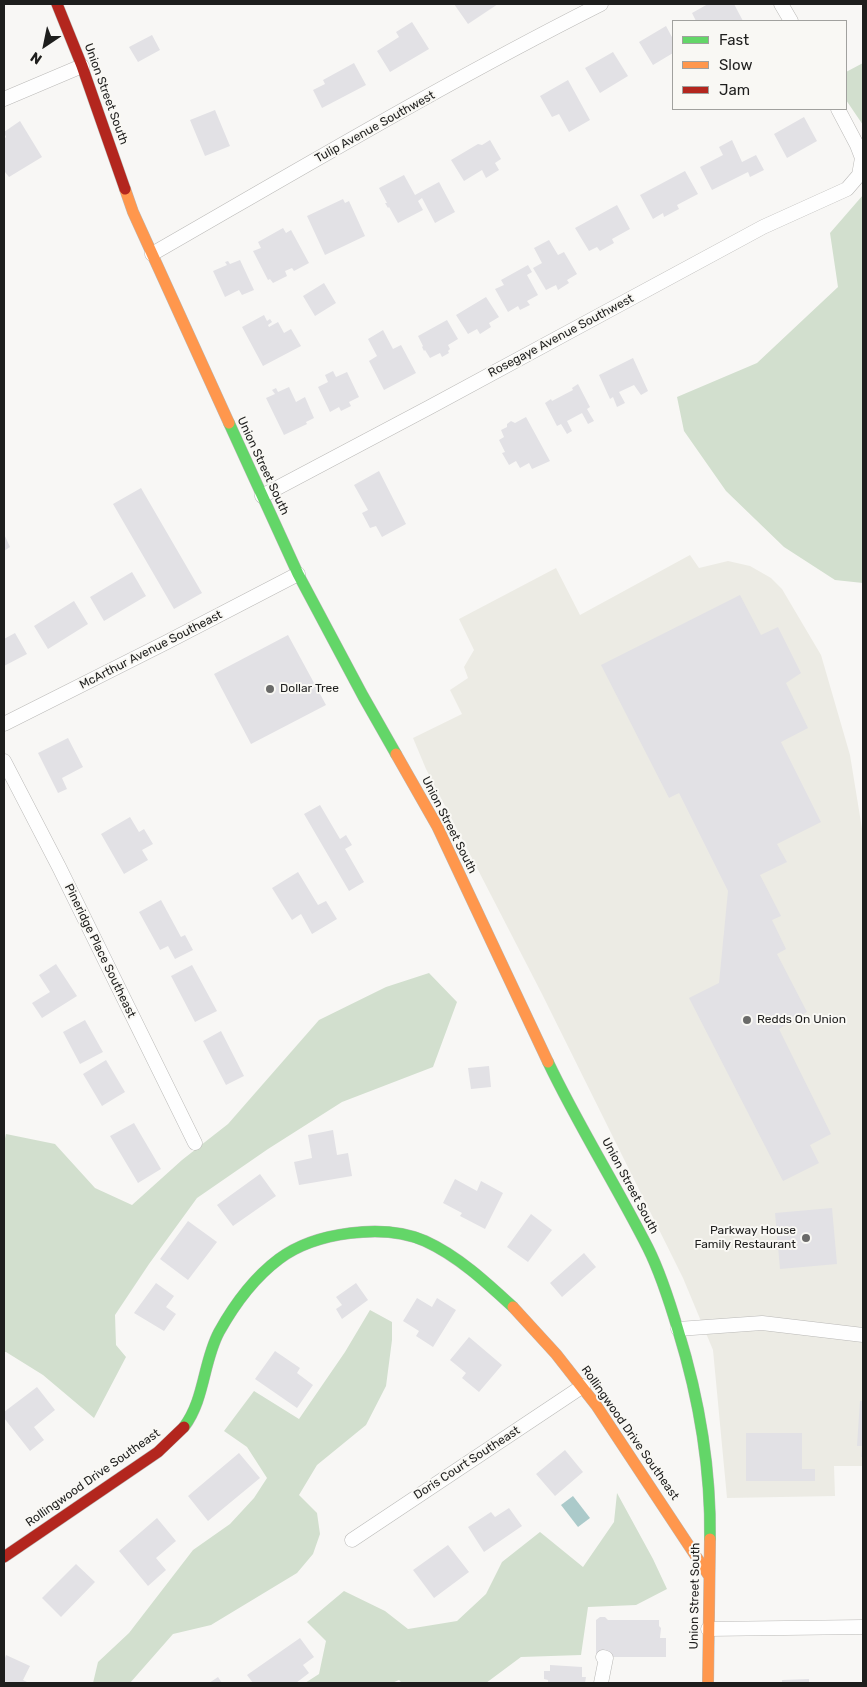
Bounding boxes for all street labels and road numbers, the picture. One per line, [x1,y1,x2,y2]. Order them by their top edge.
street label: Union Street South [81,41,131,147]
street label: Tulip Avenue Southwest [313,88,437,166]
street label: Rosegaye Avenue Southwest [486,291,636,381]
street label: Union Street South [234,415,292,517]
street label: McArthur Avenue Southeast [77,608,225,692]
street label: Union Street South [418,774,480,876]
street label: Pineridge Place Southeast [61,882,139,1020]
street label: Union Street South [599,1135,661,1237]
street label: Rollingwood Drive Southeast [578,1363,682,1503]
street label: Doris Court Southeast [411,1423,523,1503]
street label: Rollingwood Drive Southeast [23,1426,163,1530]
street label: Union Street South [687,1542,703,1650]

